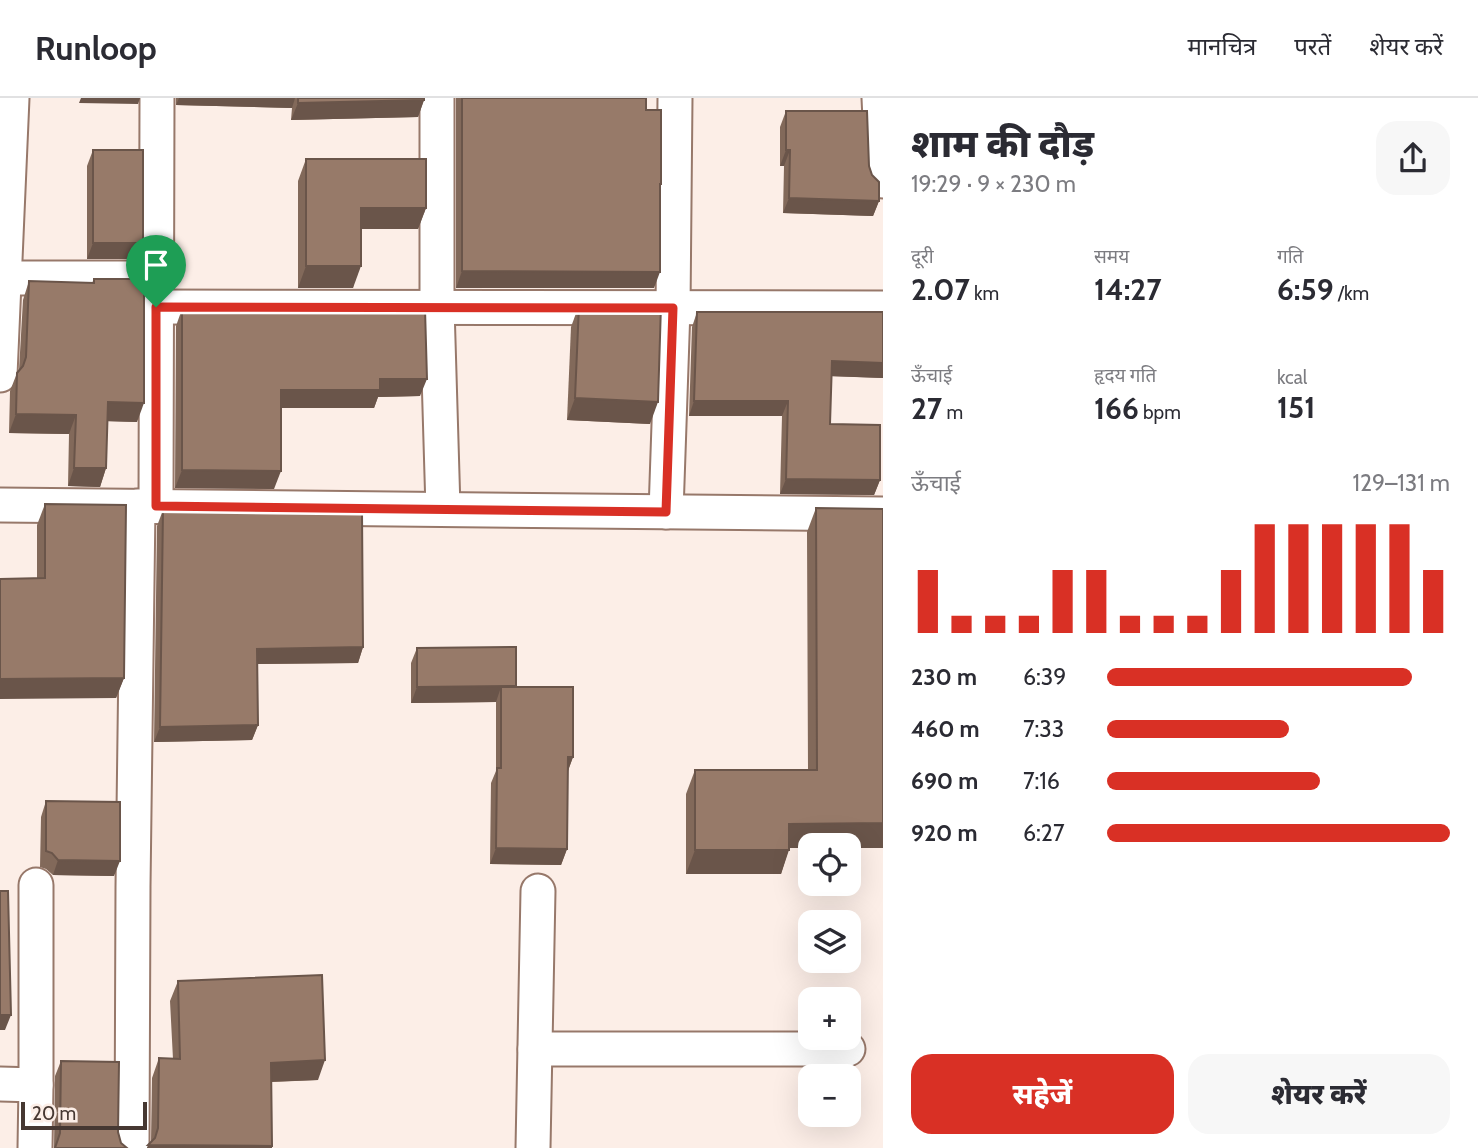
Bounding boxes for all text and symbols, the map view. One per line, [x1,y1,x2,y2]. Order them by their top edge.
text: Runloop [35,28,157,68]
text: मानचित्र [1188,32,1256,61]
text: परतें [1294,32,1331,61]
text: शेयर करें [1369,32,1443,61]
text: शाम की दौड़ [911,120,1094,167]
button: share [1376,121,1450,195]
text: 19:29 · 9 × 230 m [911,170,1076,198]
pin [126,235,186,307]
text: दूरी [911,245,934,268]
text: समय [1094,245,1129,268]
text: गति [1277,245,1303,268]
icon: arrive [137,246,175,284]
text: 2.07 [911,271,970,308]
text: 14:27 [1094,271,1162,308]
text: 6:59 [1277,271,1334,308]
text: km [970,282,999,305]
text: /km [1334,282,1369,305]
text: ऊँचाई [911,364,952,387]
text: हृदय गति [1094,364,1156,387]
text: kcal [1277,366,1307,389]
text: 151 [1277,389,1315,426]
text: 27 [911,390,942,427]
text: 166 [1094,390,1139,427]
text: m [942,401,963,424]
text: bpm [1139,401,1181,424]
text: ऊँचाई [911,469,961,497]
text: 129–131 m [1352,469,1450,497]
text: 230 m [911,663,977,691]
text: 6:39 [1023,663,1066,691]
text: 460 m [911,715,980,743]
text: 7:33 [1023,715,1064,743]
text: 690 m [911,767,978,795]
text: 7:16 [1023,767,1060,795]
text: 920 m [911,819,978,847]
text: 6:27 [1023,819,1064,847]
map controls [798,833,861,1127]
button: locate [798,833,861,896]
button: layers [798,910,861,973]
button: + [798,987,861,1050]
button: सहेजें [911,1054,1174,1134]
button: शेयर करें [1188,1054,1450,1134]
button: − [798,1064,861,1127]
scale bar [21,1099,147,1131]
text: 20 m [32,1102,76,1125]

